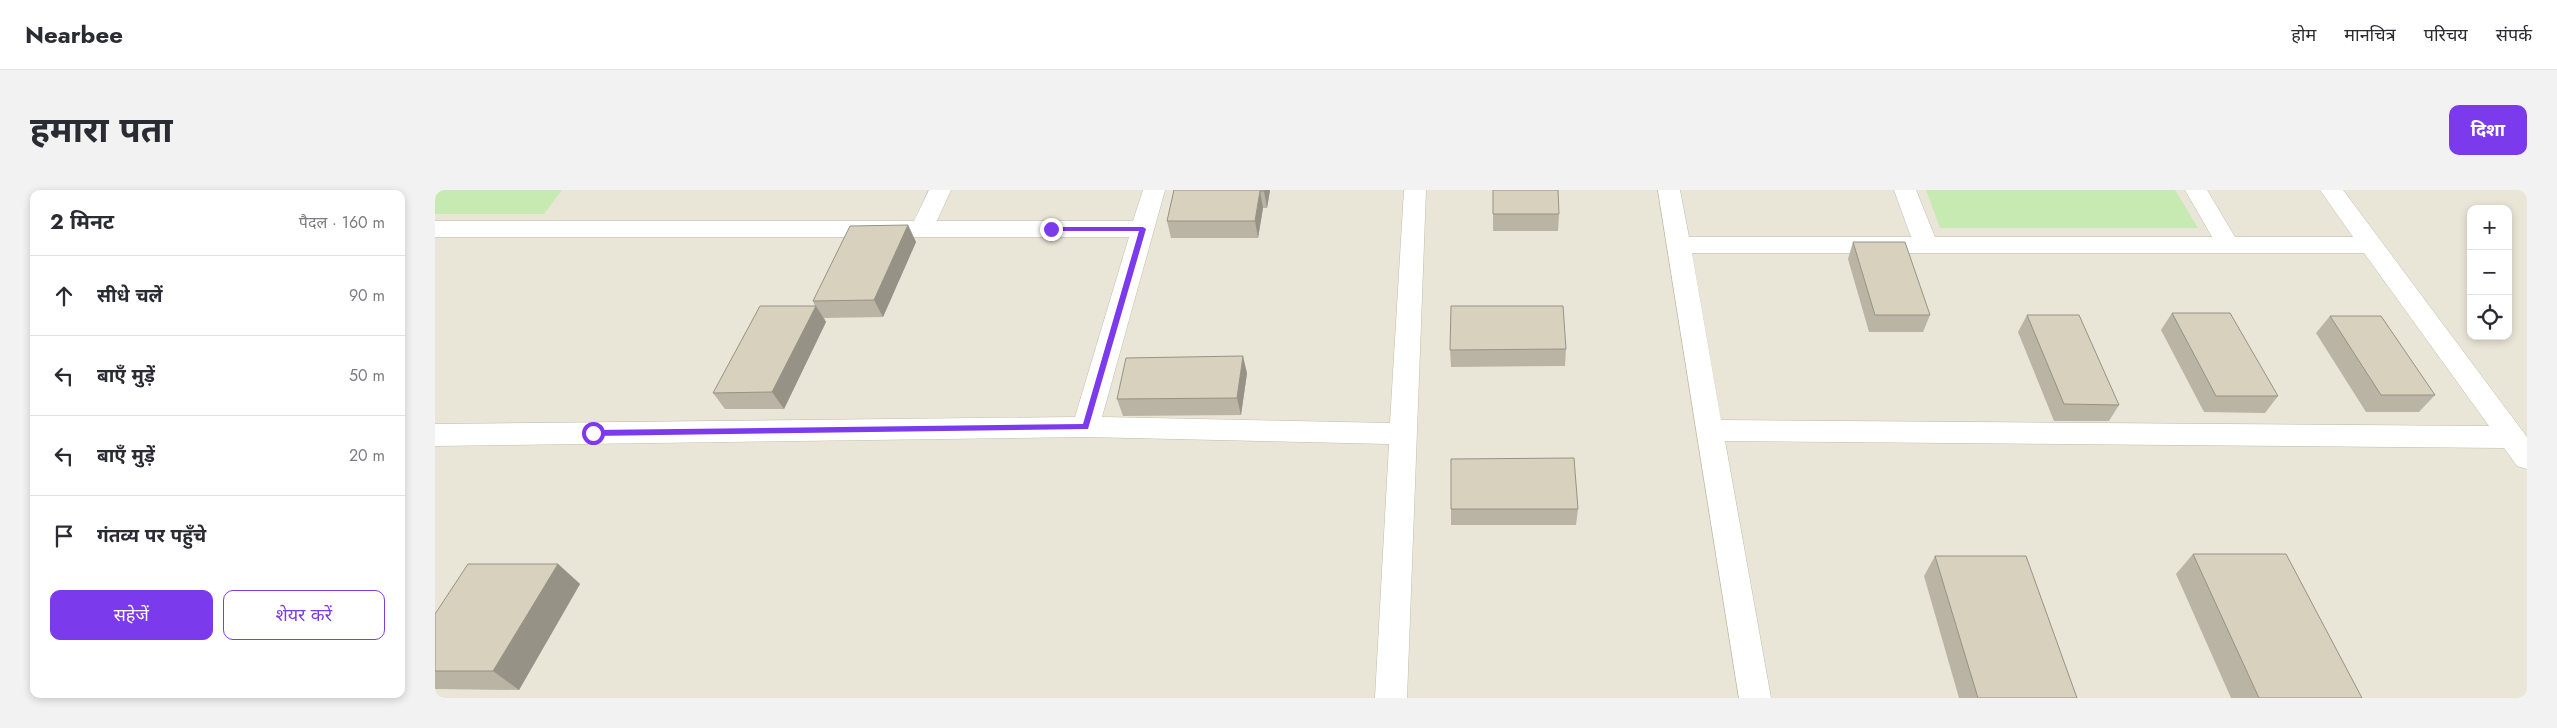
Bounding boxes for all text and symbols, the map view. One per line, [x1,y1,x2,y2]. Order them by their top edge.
text: Nearbee [25,17,123,52]
text: होम [2291,22,2316,48]
text: मानचित्र [2344,22,2396,48]
text: परिचय [2424,22,2468,48]
text: संपर्क [2496,22,2532,48]
text: हमारा पता [30,105,173,155]
button: दिशा [2449,105,2527,155]
map controls [2467,205,2512,340]
button: + [2467,205,2512,250]
text: 2 मिनट [50,207,114,237]
text: पैदल · 160 m [299,211,385,234]
route end [1040,218,1063,241]
button: − [2467,250,2512,295]
icon: ahead [50,282,78,310]
text: सीधे चलें [97,282,163,309]
text: 90 m [349,284,385,307]
button: locate [2467,295,2512,340]
icon: left [50,362,78,390]
text: बाएँ मुड़ें [97,362,155,389]
text: 50 m [349,364,385,387]
route start [582,422,605,445]
icon: left [50,442,78,470]
text: बाएँ मुड़ें [97,442,155,469]
text: 20 m [349,444,385,467]
icon: arrive [50,522,78,550]
text: गंतव्य पर पहुँचे [97,522,206,549]
button: सहेजें [50,590,213,640]
button: शेयर करें [223,590,385,640]

